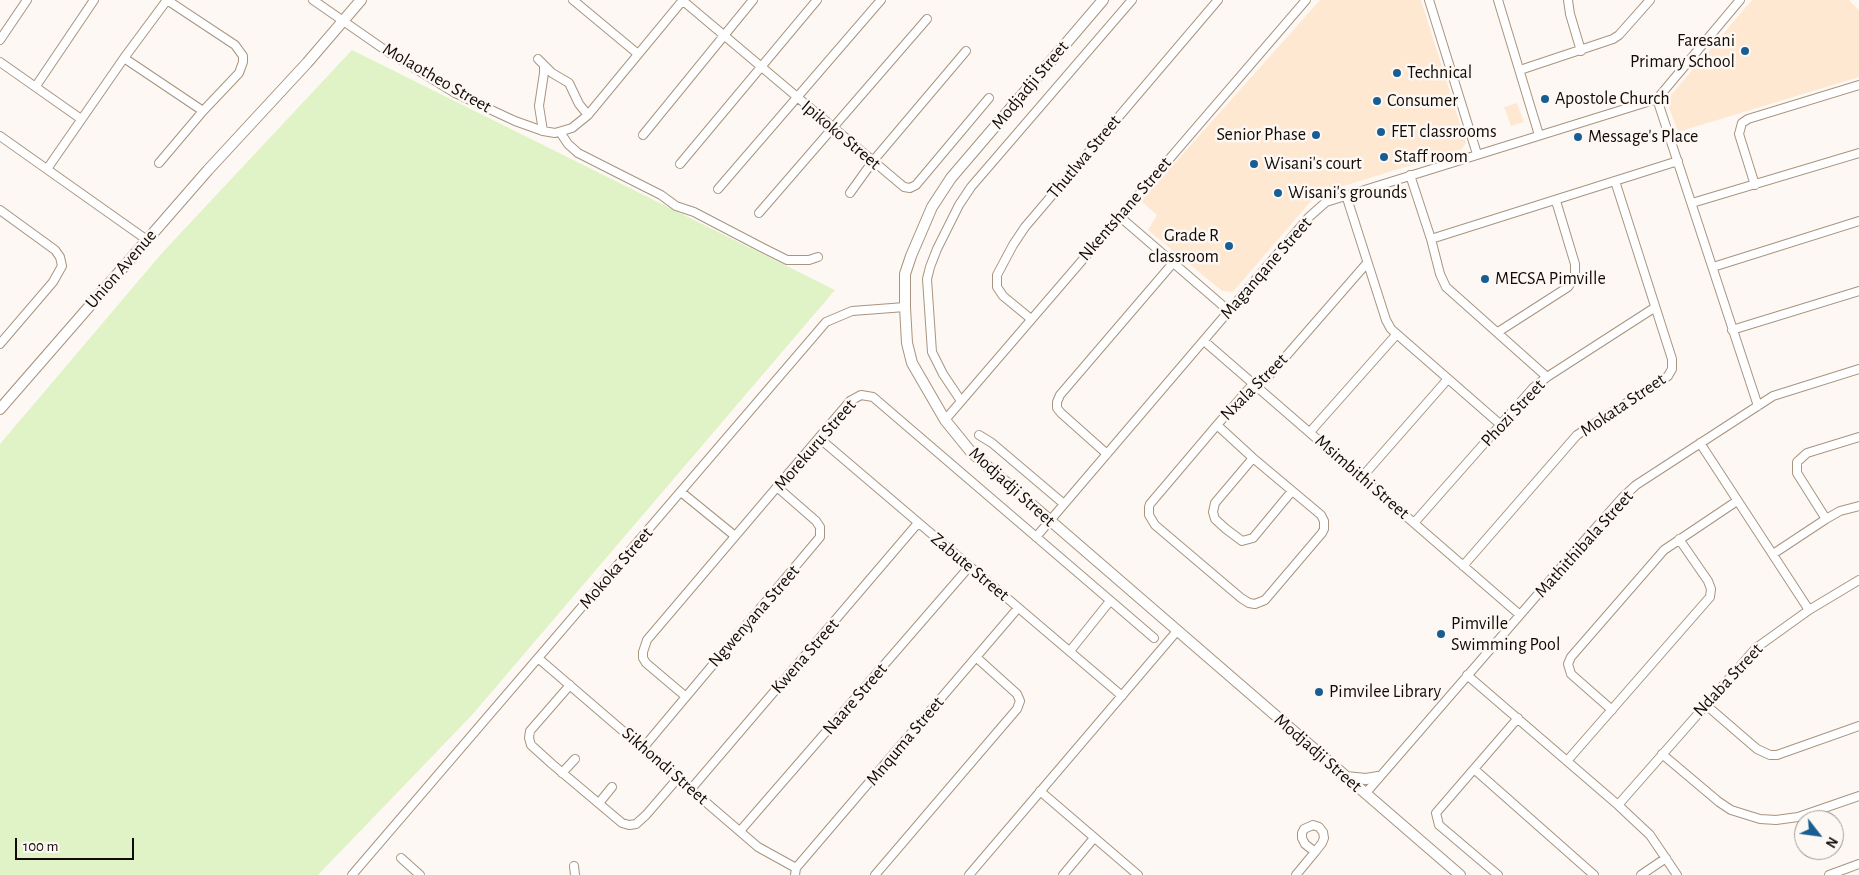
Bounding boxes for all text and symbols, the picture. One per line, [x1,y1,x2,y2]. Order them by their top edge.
place label: Faresani Primary School [1630,30,1735,72]
street label: Modjadji Street [987,36,1073,134]
street label: Molaotheo Street [379,38,495,118]
marker: Faresani Primary School [1739,45,1751,57]
place label: Technical [1407,62,1472,84]
marker: Technical [1391,67,1403,79]
place label: Apostole Church [1555,88,1670,110]
place label: Consumer [1387,90,1458,112]
marker: Apostole Church [1539,93,1551,105]
street label: Ipikoko Street [797,95,885,175]
marker: Consumer [1371,95,1383,107]
street label: Thutlwa Street [1043,111,1125,203]
place label: FET classrooms [1391,121,1497,143]
place label: Senior Phase [1216,124,1306,146]
marker: FET classrooms [1375,126,1387,138]
place label: Message's Place [1588,126,1698,148]
marker: Senior Phase [1310,129,1322,141]
marker: Message's Place [1572,131,1584,143]
place label: Staff room [1394,146,1468,168]
marker: Staff room [1378,151,1390,163]
street label: Nkentshane Street [1074,153,1176,265]
place label: Wisani's court [1264,153,1362,175]
marker: Wisani's court [1248,158,1260,170]
place label: Wisani's grounds [1288,182,1407,204]
marker: Wisani's grounds [1272,187,1284,199]
street label: Maganqane Street [1216,212,1316,324]
street label: Union Avenue [81,225,161,313]
place label: Grade R classroom [1148,225,1219,268]
marker: Grade R classroom [1223,240,1235,252]
place label: MECSA Pimville [1495,268,1606,290]
marker: MECSA Pimville [1479,273,1491,285]
street label: Nxala Street [1216,349,1292,425]
street label: Mokata Street [1576,369,1670,441]
street label: Phozi Street [1476,375,1550,451]
street label: Morekuru Street [769,395,861,495]
street label: Msimbithi Street [1310,430,1414,524]
street label: Modjadji Street [964,443,1060,531]
street label: Mathithibala Street [1530,486,1638,602]
street label: Mokoka Street [575,523,657,613]
street label: Zabute Street [927,528,1013,606]
street label: Ngwenyana Street [704,561,804,671]
place label: Pimville Swimming Pool [1451,613,1560,656]
street label: Kwena Street [767,614,843,698]
marker: Pimville Swimming Pool [1435,628,1447,640]
street label: Ndaba Street [1689,639,1767,721]
street label: Naare Street [818,659,892,739]
place label: Pimvilee Library [1329,681,1441,703]
marker: Pimvilee Library [1313,686,1325,698]
street label: Mnquma Street [862,692,948,790]
street label: Modjadji Street [1270,709,1366,797]
street label: Sikhondi Street [617,723,713,809]
north arrow [1794,810,1844,860]
scale bar [18,828,136,860]
text: N [1823,834,1840,850]
text: 100 m [23,839,58,854]

